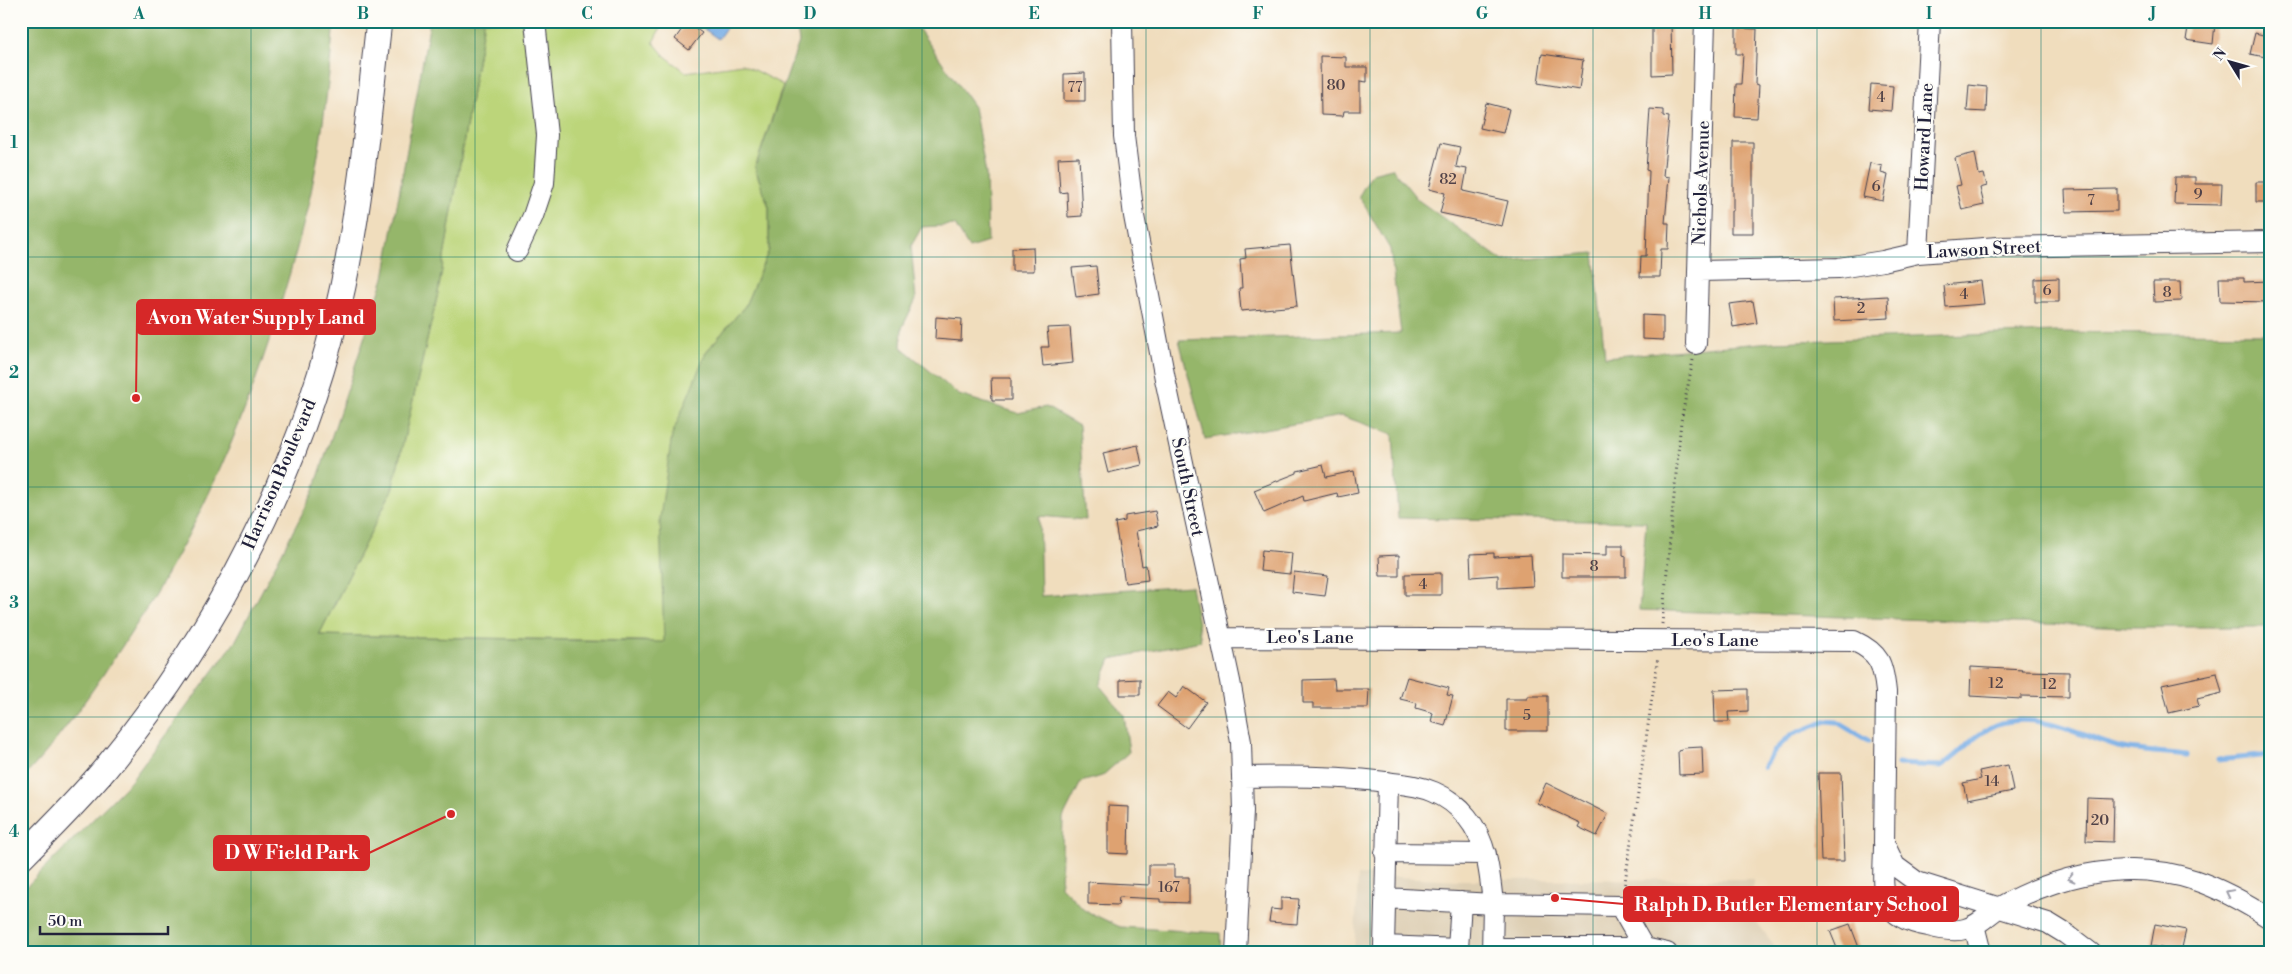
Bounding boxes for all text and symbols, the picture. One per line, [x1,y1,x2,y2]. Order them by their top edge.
text: A [132,4,145,24]
text: B [357,4,369,24]
text: C [581,4,593,24]
text: D [804,4,817,24]
text: E [1028,4,1040,24]
text: F [1252,4,1264,24]
text: G [1476,4,1489,24]
text: H [1698,4,1712,24]
text: I [1926,4,1932,24]
text: J [2148,4,2156,24]
north arrow [2204,38,2254,88]
text: N [2210,45,2231,65]
house number: 80 [1326,76,1346,95]
house number: 77 [1067,78,1083,97]
street label: Howard Lane [1910,82,1939,192]
house number: 4 [1877,88,1886,107]
street label: Nichols Avenue [1688,120,1715,246]
text: 1 [10,133,18,153]
house number: 82 [1439,170,1457,189]
house number: 6 [1871,177,1881,196]
house number: 9 [2193,185,2203,204]
house number: 7 [2087,191,2095,210]
street label: Lawson Street [1926,235,2043,264]
house number: 6 [2042,281,2052,300]
house number: 8 [2162,283,2172,302]
house number: 4 [1960,285,1969,304]
house number: 2 [1857,299,1865,318]
callout: Avon Water Supply Land [137,300,375,334]
text: Avon Water Supply Land [146,306,365,330]
text: 2 [9,363,19,383]
street label: Harrison Boulevard [237,395,322,553]
street label: South Street [1166,435,1209,539]
house number: 8 [1589,557,1599,576]
house number: 4 [1419,575,1428,594]
text: 3 [9,593,19,613]
street label: Leo's Lane [1266,626,1354,649]
street label: Leo's Lane [1671,629,1759,652]
house number: 12 [1988,674,2004,693]
house number: 12 [2041,675,2057,694]
house number: 5 [1523,706,1531,725]
house number: 14 [1985,772,1999,791]
house number: 20 [2091,811,2109,830]
text: 4 [9,822,20,842]
callout: D W Field Park [214,836,369,870]
text: D W Field Park [225,841,360,865]
one-way arrow [2067,872,2076,883]
house number: 167 [1158,878,1180,897]
callout: Ralph D. Butler Elementary School [1624,887,1958,921]
one-way arrow [2225,889,2234,899]
text: Ralph D. Butler Elementary School [1634,893,1948,917]
scale bar [40,904,168,936]
text: 50 m [48,912,82,931]

